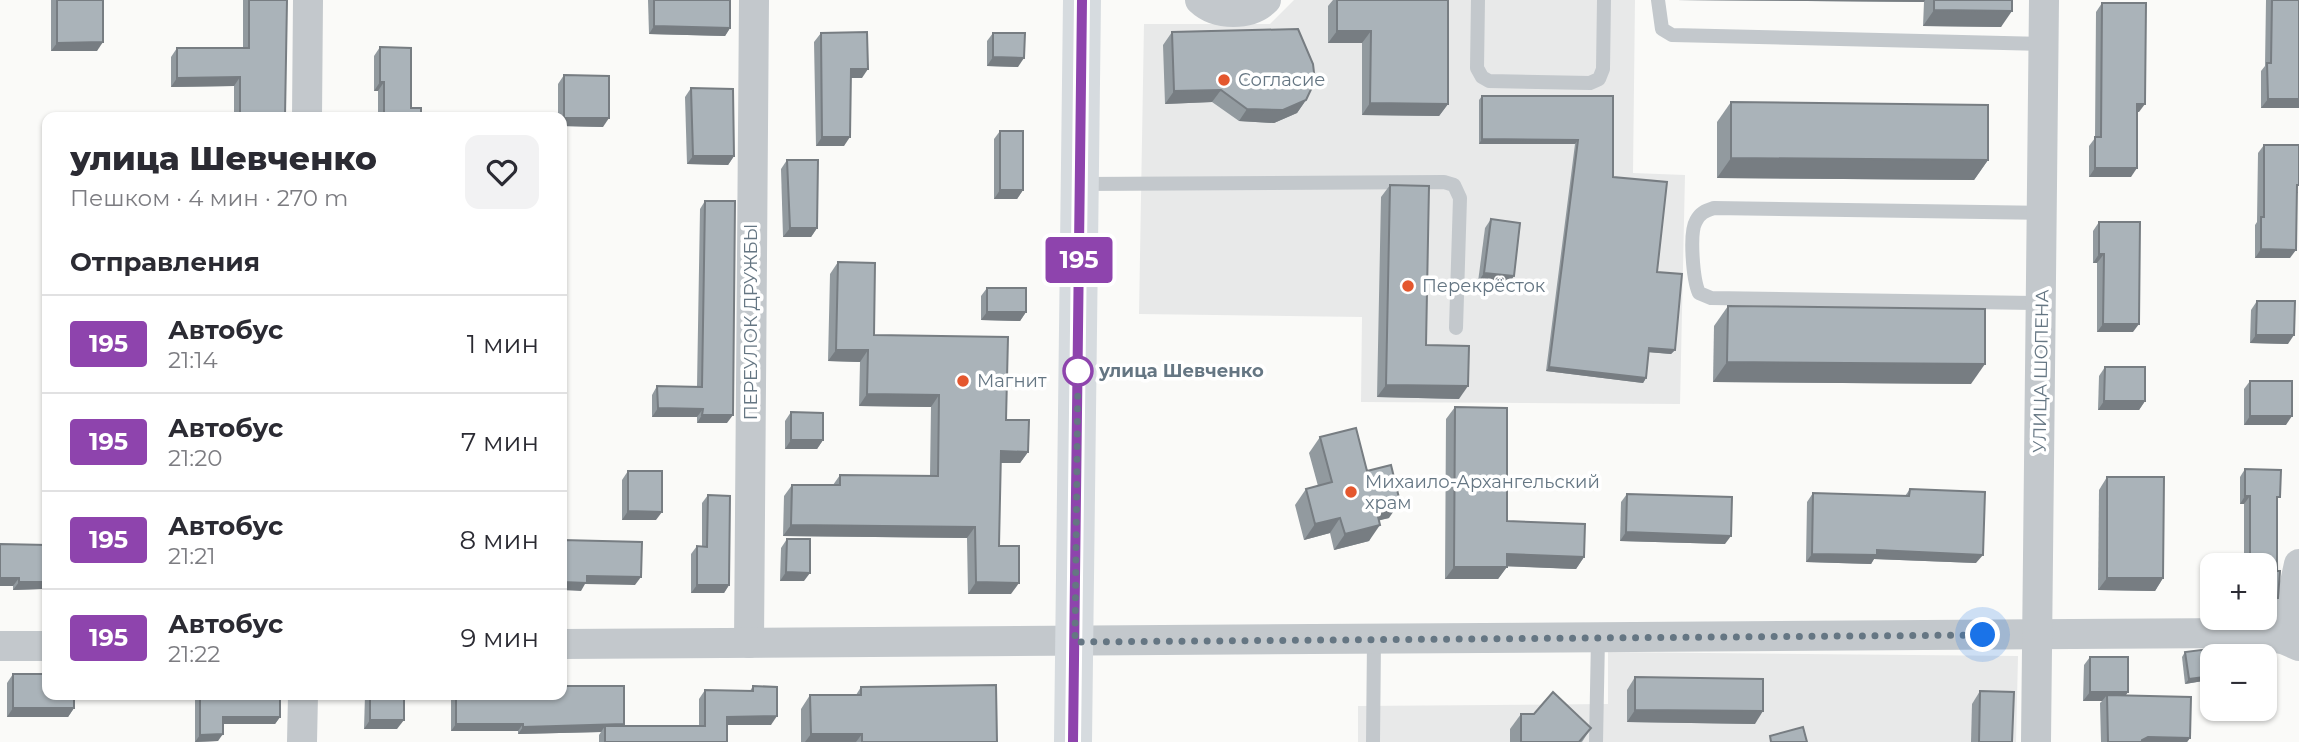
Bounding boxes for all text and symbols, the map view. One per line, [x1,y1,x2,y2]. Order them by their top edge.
place label: Согласие [1238,69,1325,91]
marker: Согласие [1216,72,1232,88]
button: heart [465,135,539,209]
text: улица Шевченко [70,138,377,178]
text: Пешком · 4 мин · 270 m [70,184,349,212]
street label: ПЕРЕУЛОК ДРУЖБЫ [740,224,762,420]
line badge: 195 [1039,237,1119,283]
text: 195 [1060,245,1098,274]
text: Отправления [70,246,260,278]
place label: Перекрёсток [1422,275,1546,297]
marker: Перекрёсток [1400,278,1416,294]
street label: УЛИЦА ШОПЕНА [2029,288,2053,453]
text: Автобус [168,314,283,346]
text: 1 мин [467,328,539,360]
text: 195 [89,329,128,358]
text: 21:14 [168,346,218,374]
marker: улица Шевченко [1063,356,1093,386]
place label: улица Шевченко [1098,360,1264,382]
place label: Магнит [977,370,1047,392]
marker: Магнит [955,373,971,389]
text: Автобус [168,412,283,444]
text: 7 мин [461,426,539,458]
text: 195 [89,427,128,456]
text: 21:20 [168,444,222,472]
place label: Михаило-Архангельский храм [1365,471,1600,514]
marker: Михаило-Архангельский храм [1343,484,1359,500]
text: Автобус [168,510,283,542]
text: 8 мин [460,524,539,556]
text: 195 [89,525,128,554]
text: 21:21 [168,542,216,570]
map controls [2200,553,2277,721]
button: + [2200,553,2277,630]
text: Автобус [168,608,283,640]
your location [1965,617,2000,652]
text: 9 мин [460,622,539,654]
text: 195 [89,623,128,652]
text: 21:22 [168,640,220,668]
button: − [2200,644,2277,721]

